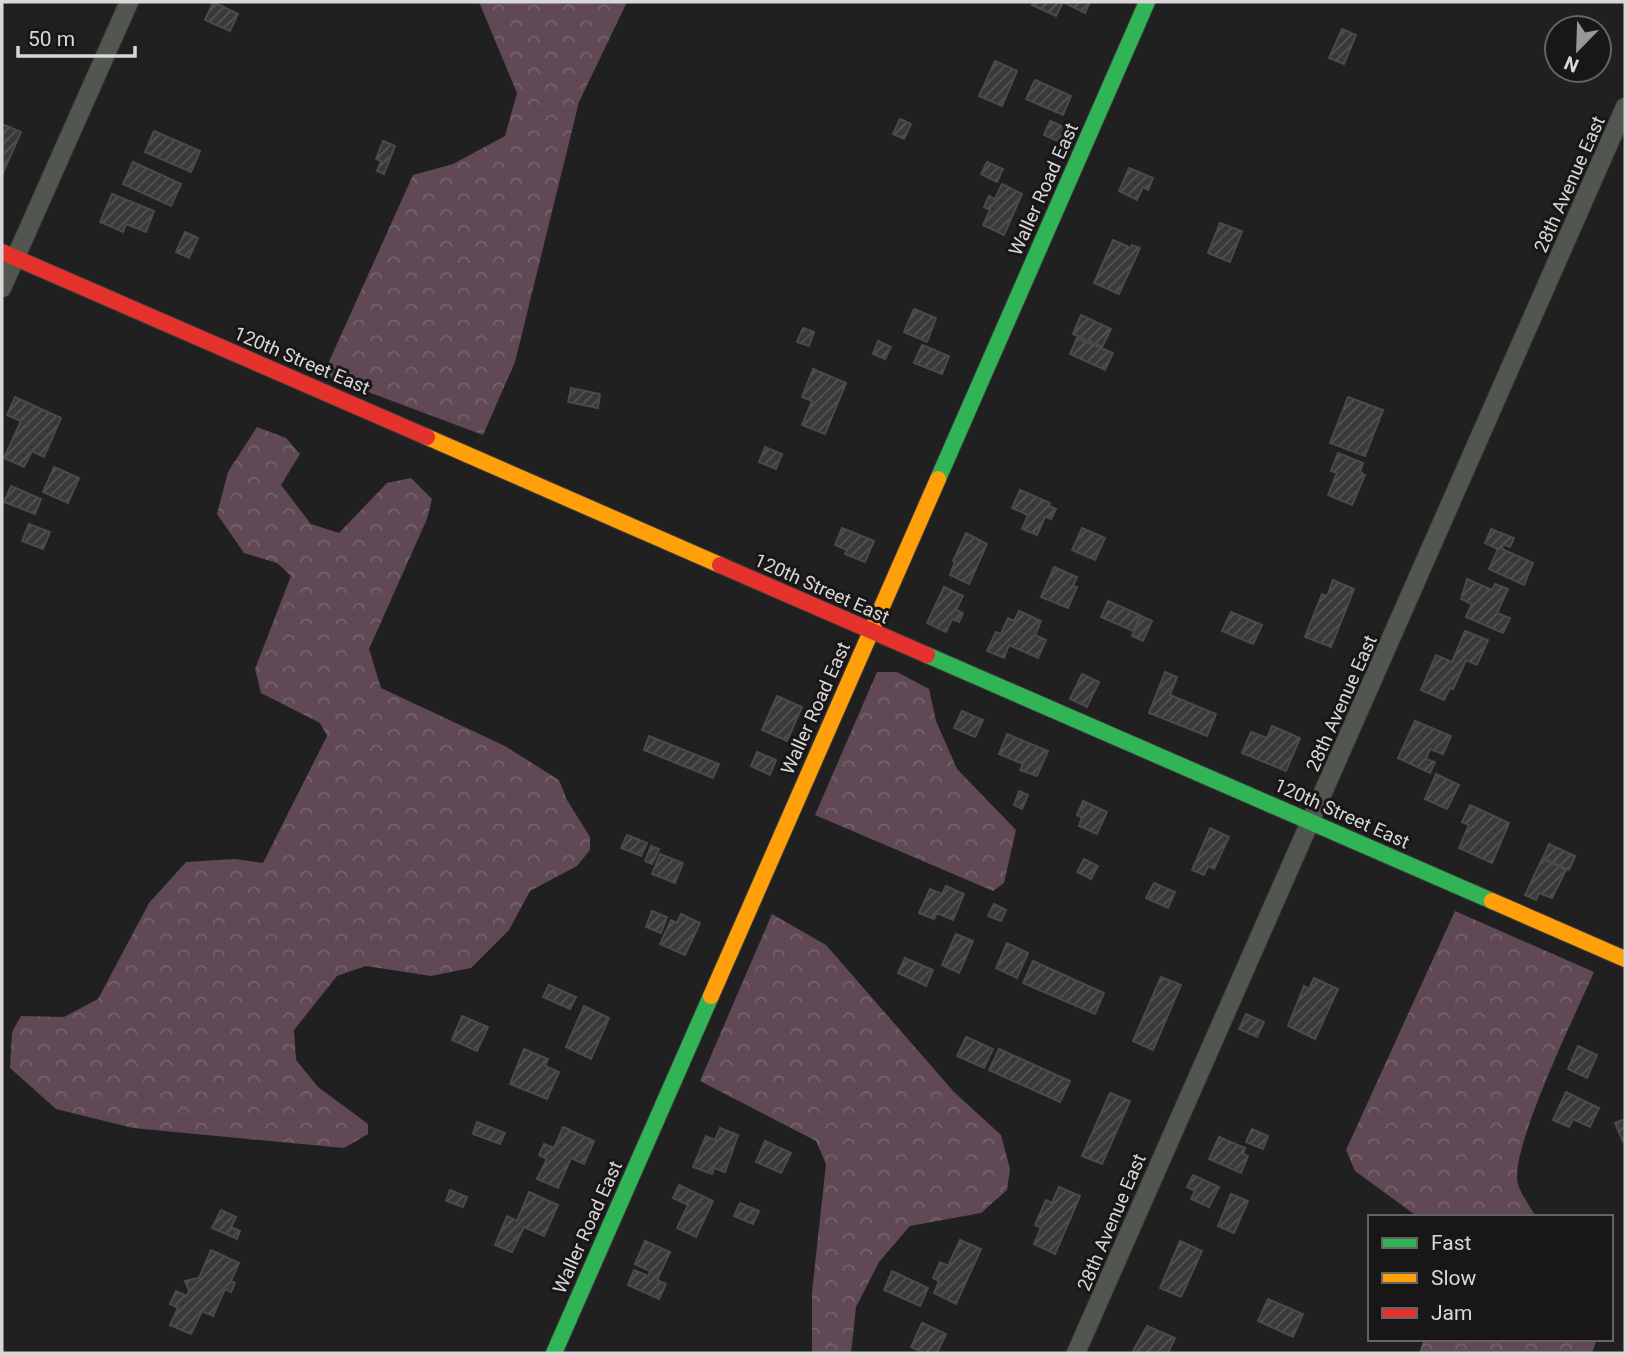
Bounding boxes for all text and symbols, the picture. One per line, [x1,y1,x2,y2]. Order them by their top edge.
scale bar [18,14,135,58]
north arrow [1543,14,1613,84]
text: 50 m [28,27,75,51]
text: N [1561,51,1582,77]
street label: 28th Avenue East [1529,112,1610,256]
street label: Waller Road East [1004,119,1083,259]
street label: 120th Street East [230,321,373,399]
street label: 120th Street East [751,548,893,629]
street label: 28th Avenue East [1301,631,1382,775]
street label: Waller Road East [776,638,855,778]
street label: 120th Street East [1271,773,1413,854]
street label: 28th Avenue East [1072,1150,1151,1294]
street label: Waller Road East [548,1157,627,1297]
legend [1368,1215,1613,1341]
text: Fast [1431,1231,1472,1255]
text: Slow [1431,1266,1477,1290]
text: Jam [1431,1301,1472,1325]

